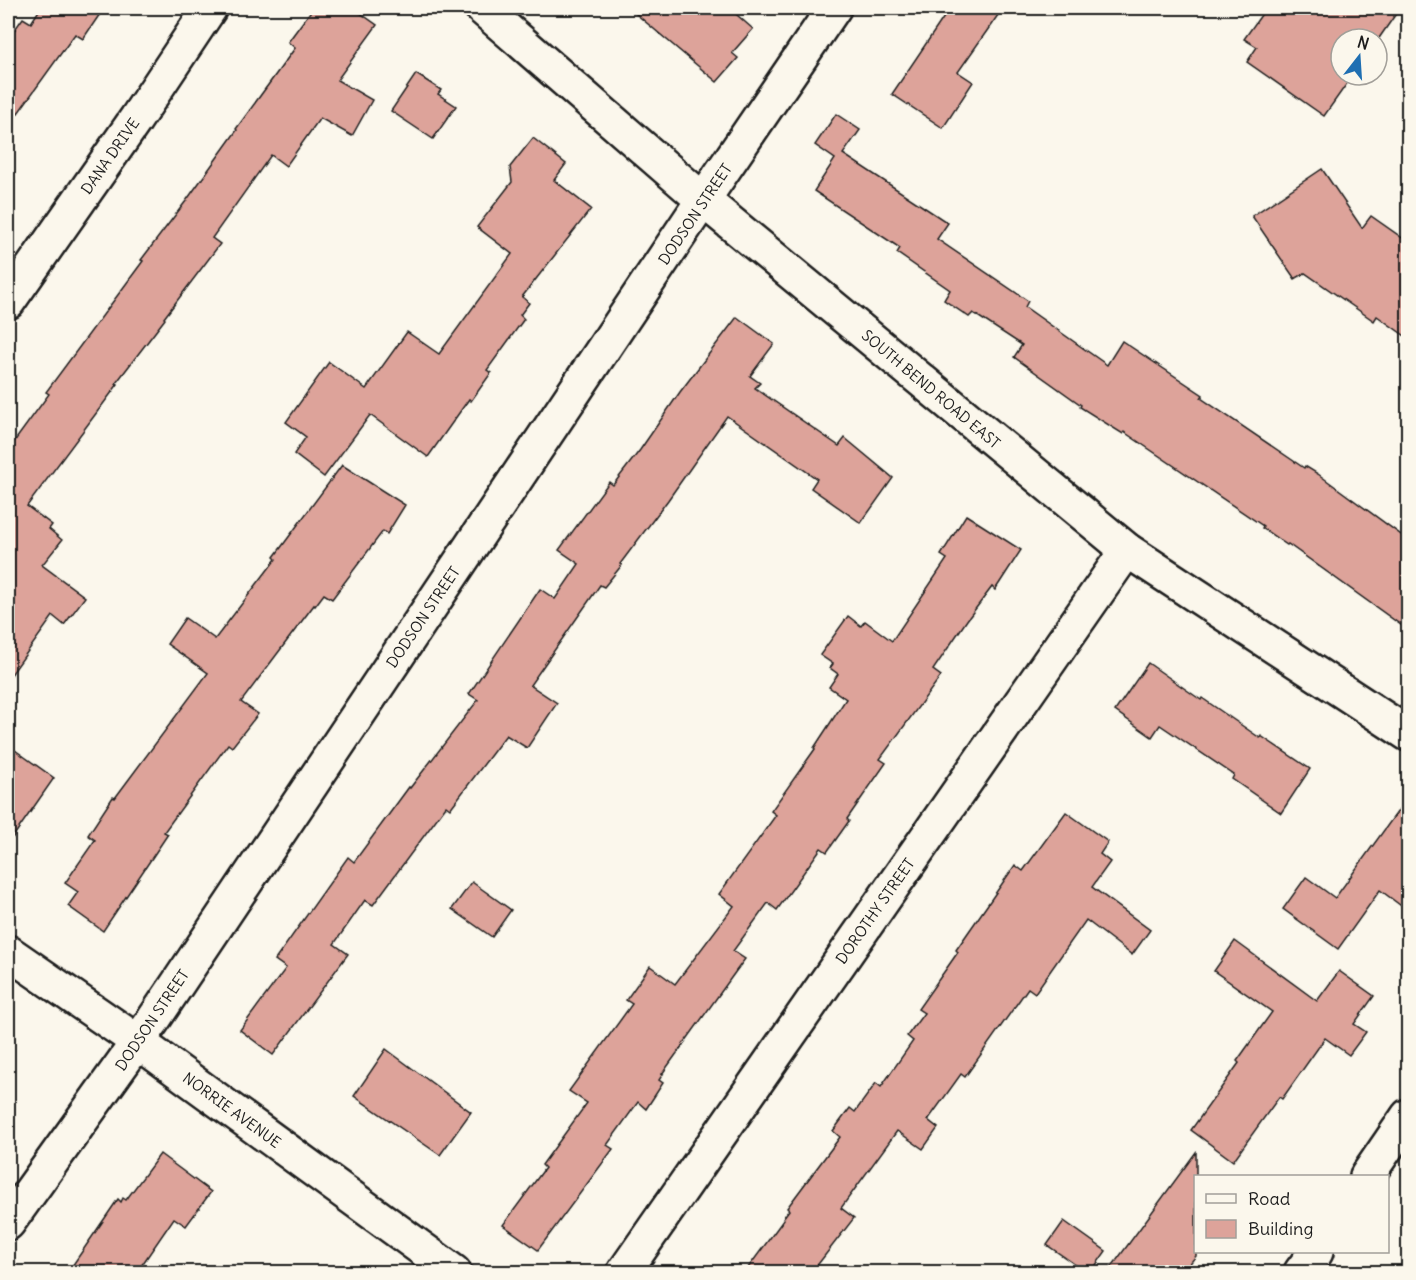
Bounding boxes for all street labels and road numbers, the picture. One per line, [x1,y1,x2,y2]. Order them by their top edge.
street label: DANA DRIVE [77,114,143,198]
street label: DODSON STREET [654,160,736,268]
street label: SOUTH BEND ROAD EAST [858,325,1004,453]
street label: DODSON STREET [382,563,464,671]
street label: DOROTHY STREET [832,854,919,967]
street label: DODSON STREET [111,966,193,1074]
street label: NORRIE AVENUE [179,1068,285,1152]

